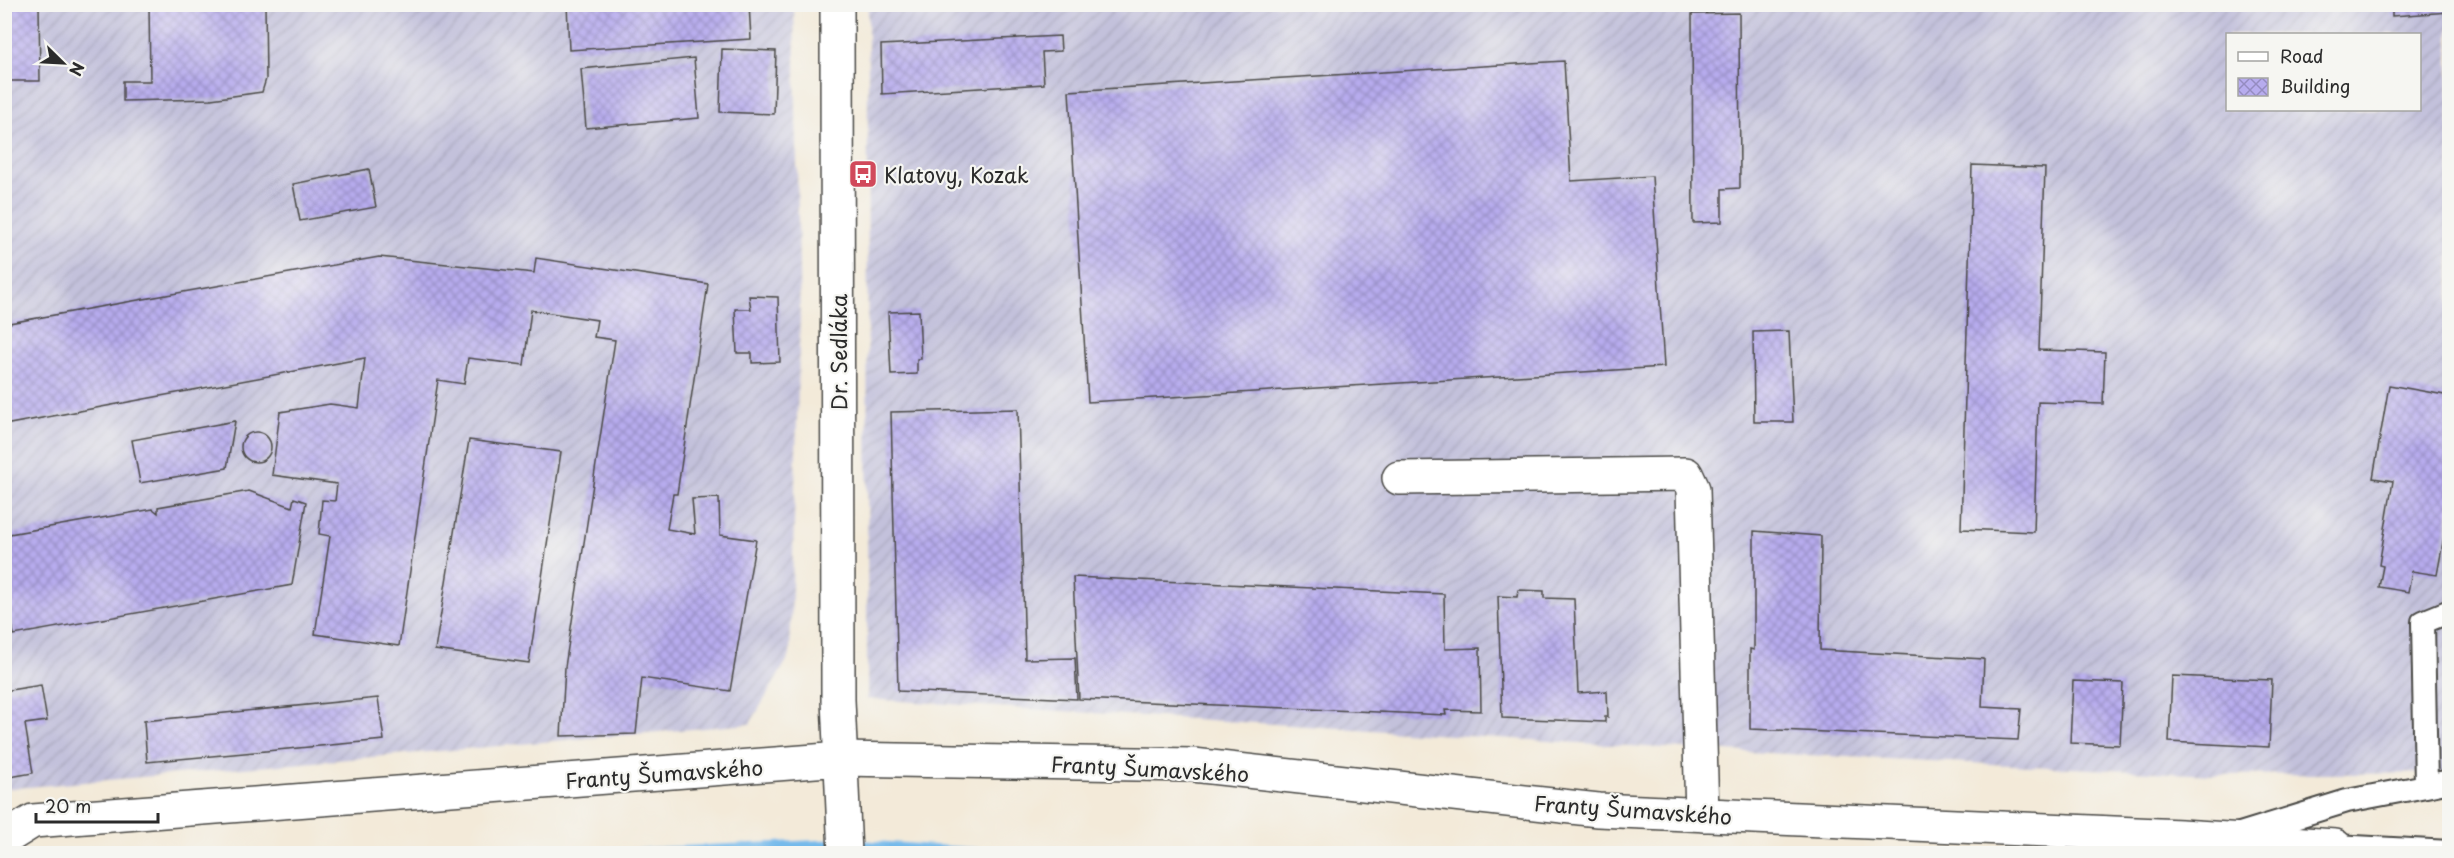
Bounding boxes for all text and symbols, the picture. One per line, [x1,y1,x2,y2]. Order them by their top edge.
north arrow [33,33,93,93]
legend [2226,33,2421,111]
text: Road [2280,42,2324,69]
text: N [64,59,91,80]
text: Building [2280,72,2350,99]
bus stop icon: Klatovy, Kozak [847,158,879,190]
place label: Klatovy, Kozak [884,158,1029,190]
street label: Dr. Sedláka [822,293,854,410]
street label: Franty Šumavského [1050,747,1250,789]
street label: Franty Šumavského [564,750,764,796]
scale bar [36,786,158,824]
street label: Franty Šumavského [1533,786,1733,832]
text: 20 m [45,792,91,819]

